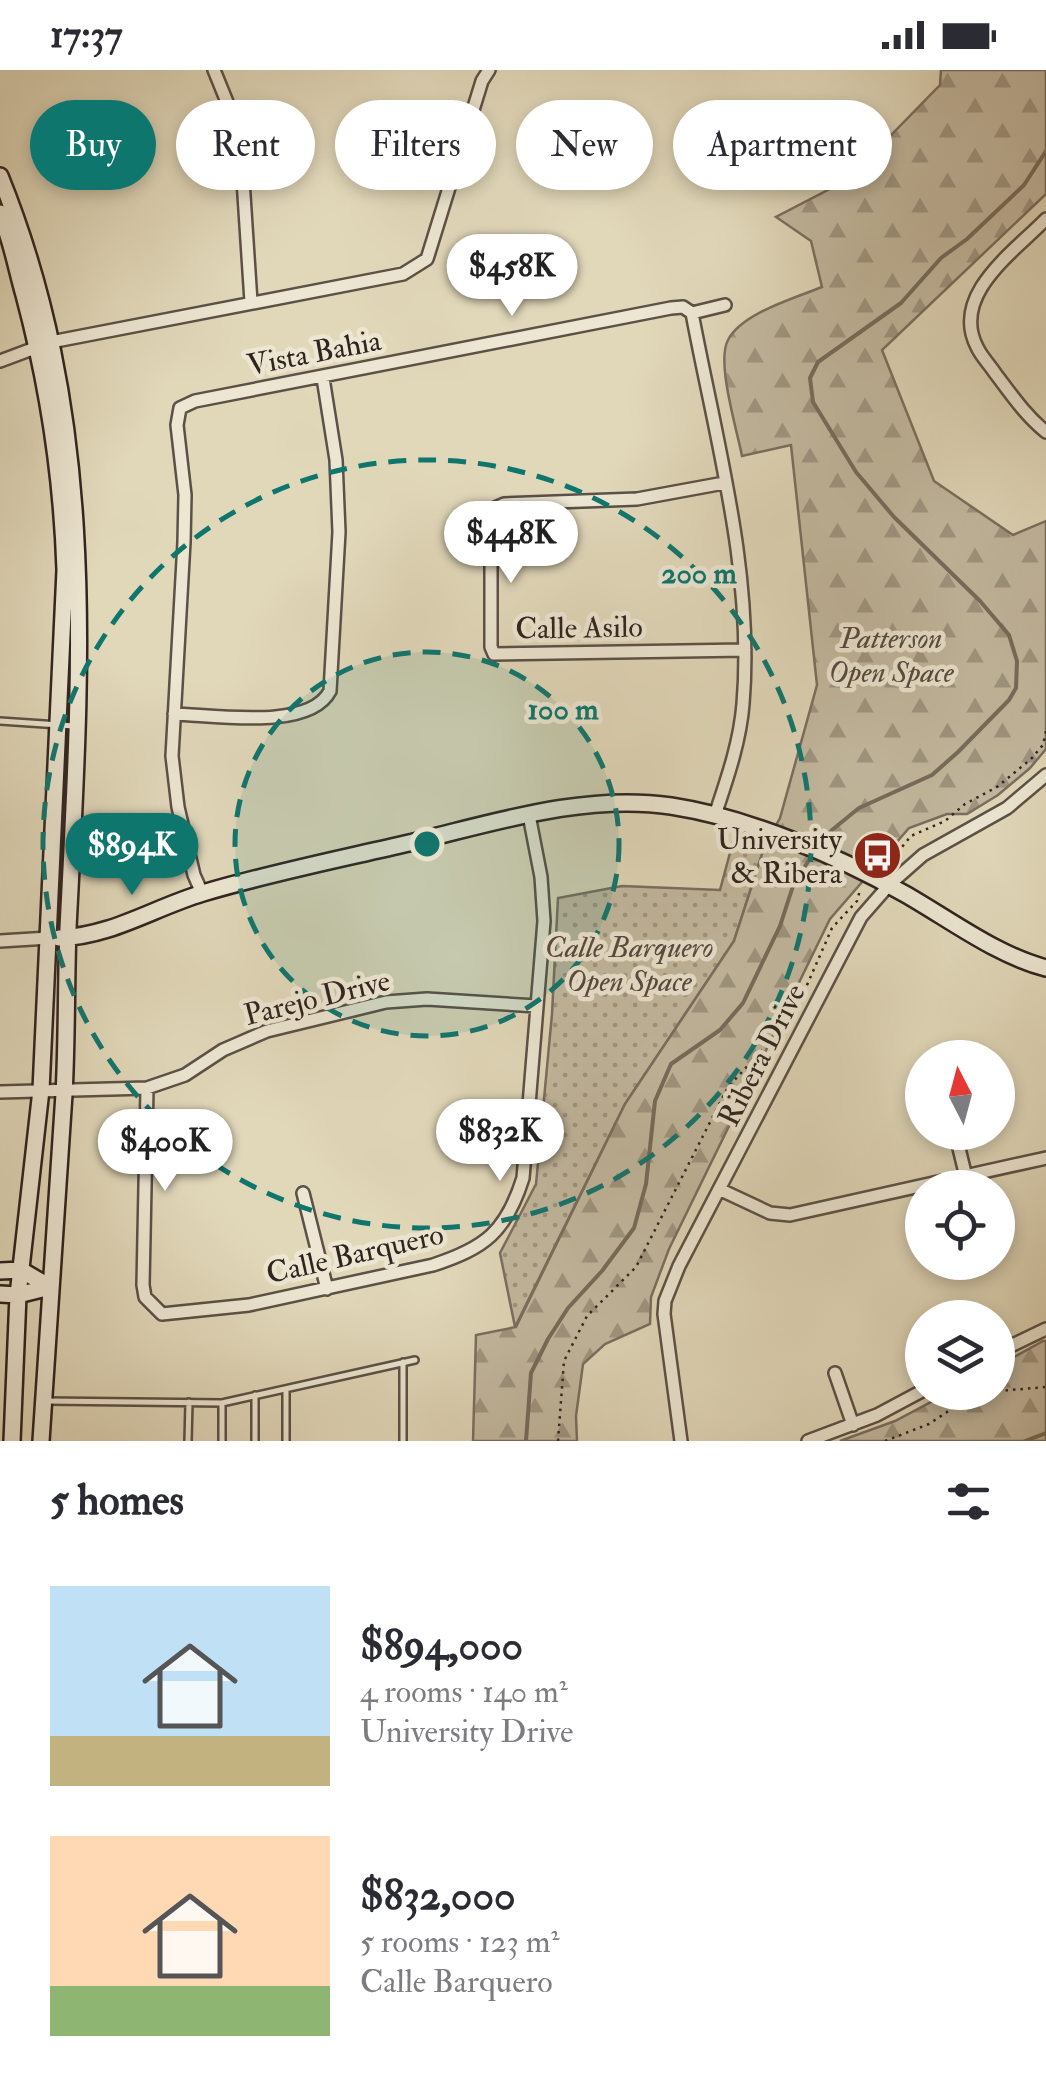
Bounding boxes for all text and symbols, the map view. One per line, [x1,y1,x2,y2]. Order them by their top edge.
text: 17:37 [50,11,122,59]
chip: Buy [30,100,156,190]
chip: Rent [176,100,315,190]
chip: Filters [335,100,496,190]
chip: New [516,100,653,190]
chip: Apartment [673,100,892,190]
pin: $458K [442,234,582,319]
text: $458K [469,246,555,286]
street label: Vista Bahia [244,322,385,384]
pin: $448K [441,501,581,586]
text: $448K [466,513,556,553]
text: 200 m [661,555,737,592]
street label: Calle Asilo [515,608,643,648]
park label: Patterson Open Space [828,620,955,691]
text: 100 m [528,691,599,728]
pin: $894K [62,813,202,898]
place label: University & Ribera [717,821,843,892]
text: $894K [87,825,177,865]
centre of rings [409,826,445,862]
bus stop icon: University & Ribera [851,830,903,882]
park label: Calle Barquero Open Space [545,929,713,1000]
street label: Parejo Drive [240,962,394,1034]
street label: Ribera Drive [710,977,814,1133]
north arrow [905,1040,1015,1150]
map controls [905,1040,1015,1410]
pin: $832K [430,1099,570,1184]
pin: $400K [95,1109,235,1194]
text: $832K [458,1111,542,1151]
text: $400K [120,1121,210,1161]
button: locate [905,1170,1015,1280]
street label: Calle Barquero [263,1216,447,1292]
button: layers [905,1300,1015,1410]
icon: filters [941,1474,996,1529]
text: 5 homes [50,1475,184,1527]
text: $894,000 [360,1620,523,1672]
icon: home [130,1626,250,1746]
text: 4 rooms · 140 m² [360,1672,568,1712]
text: University Drive [360,1712,573,1752]
text: $832,000 [360,1870,515,1922]
icon: home [130,1876,250,1996]
text: 5 rooms · 123 m² [360,1922,559,1962]
text: Calle Barquero [360,1962,553,2002]

